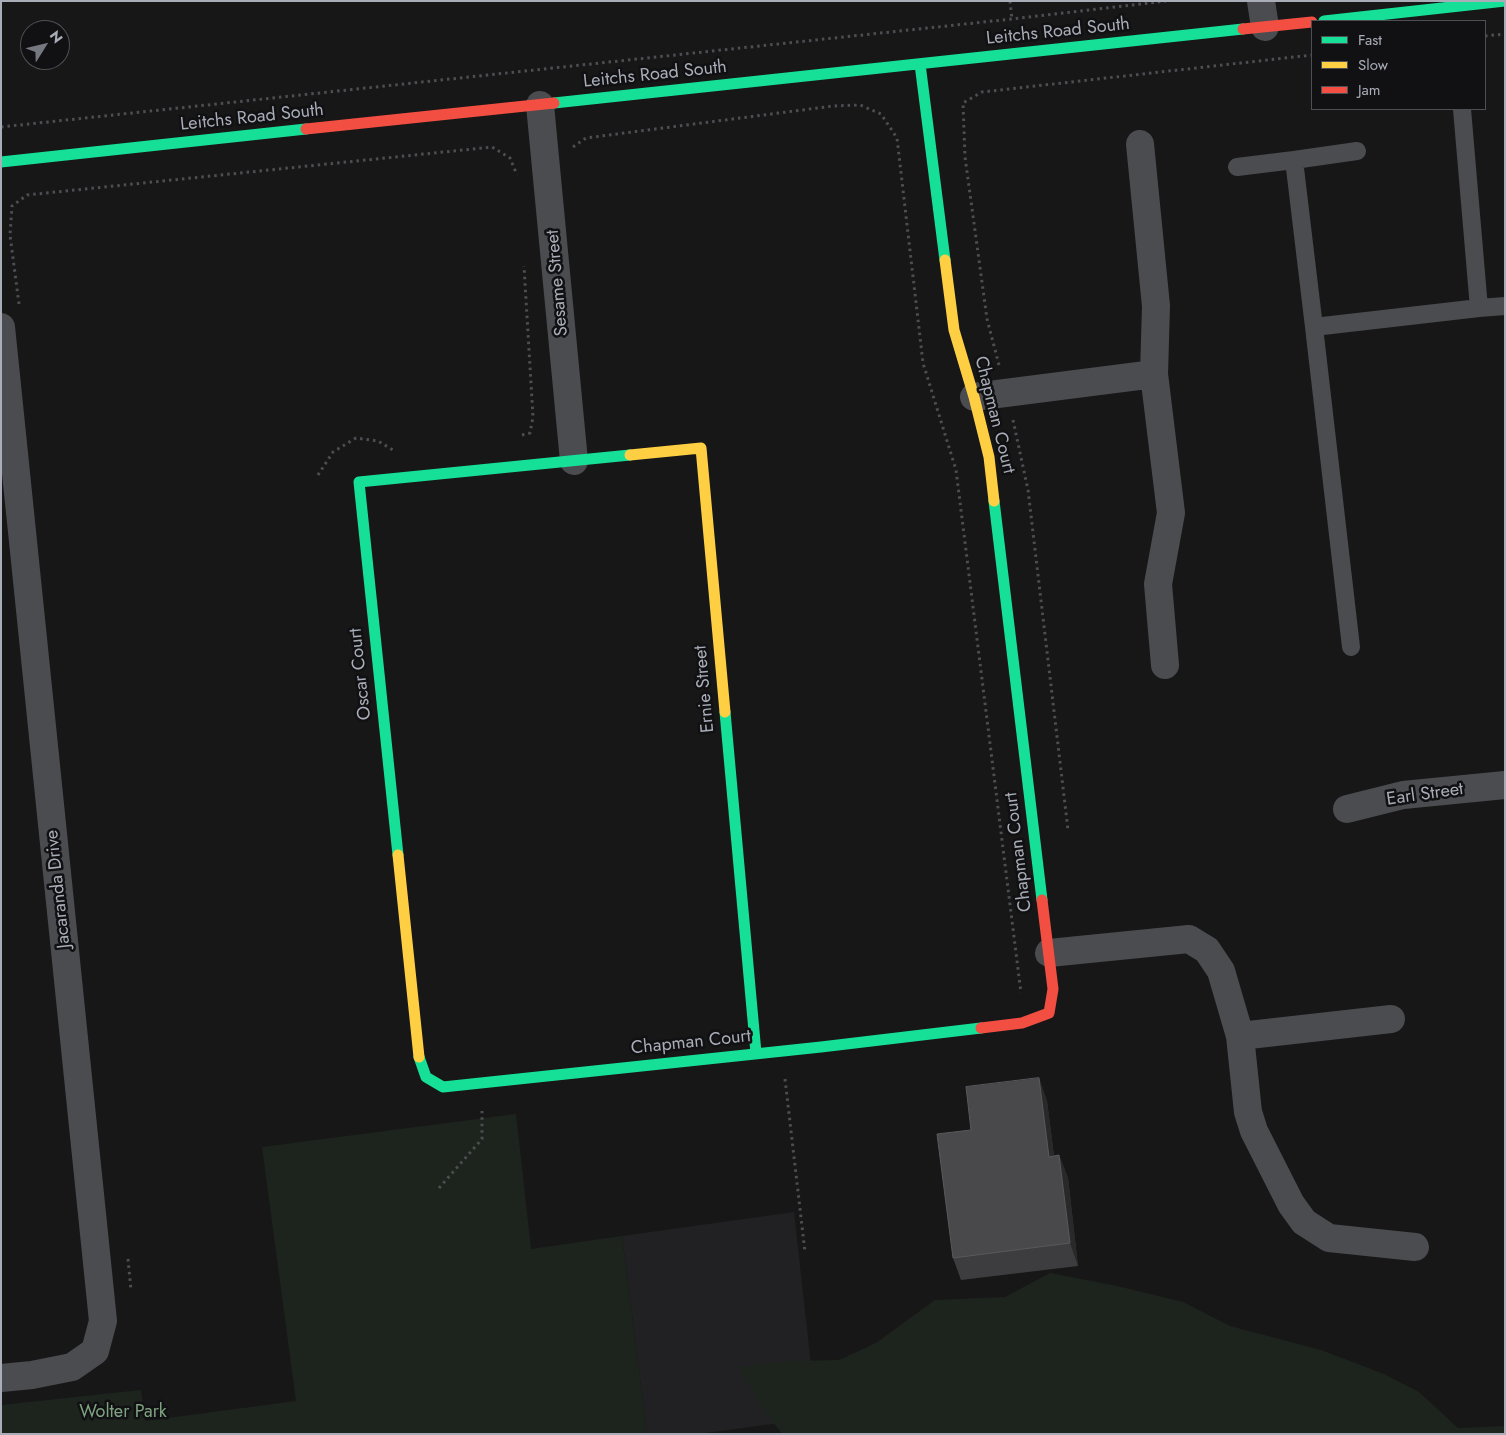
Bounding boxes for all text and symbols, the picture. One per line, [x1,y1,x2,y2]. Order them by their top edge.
street label: Leitchs Road South [985,14,1131,50]
north arrow [20,20,70,70]
legend [1311,20,1486,110]
text: N [45,26,68,47]
text: Fast [1358,29,1382,51]
text: Slow [1358,54,1388,76]
street label: Leitchs Road South [582,57,728,93]
text: Jam [1358,79,1381,101]
street label: Leitchs Road South [179,100,325,136]
street label: Sesame Street [543,229,573,337]
street label: Chapman Court [969,354,1019,476]
street label: Oscar Court [345,627,377,721]
street label: Ernie Street [690,644,720,734]
street label: Earl Street [1385,779,1465,811]
street label: Chapman Court [1001,791,1037,913]
street label: Jacaranda Drive [42,829,76,949]
street label: Chapman Court [630,1026,752,1060]
park label: Wolter Park [79,1402,167,1424]

